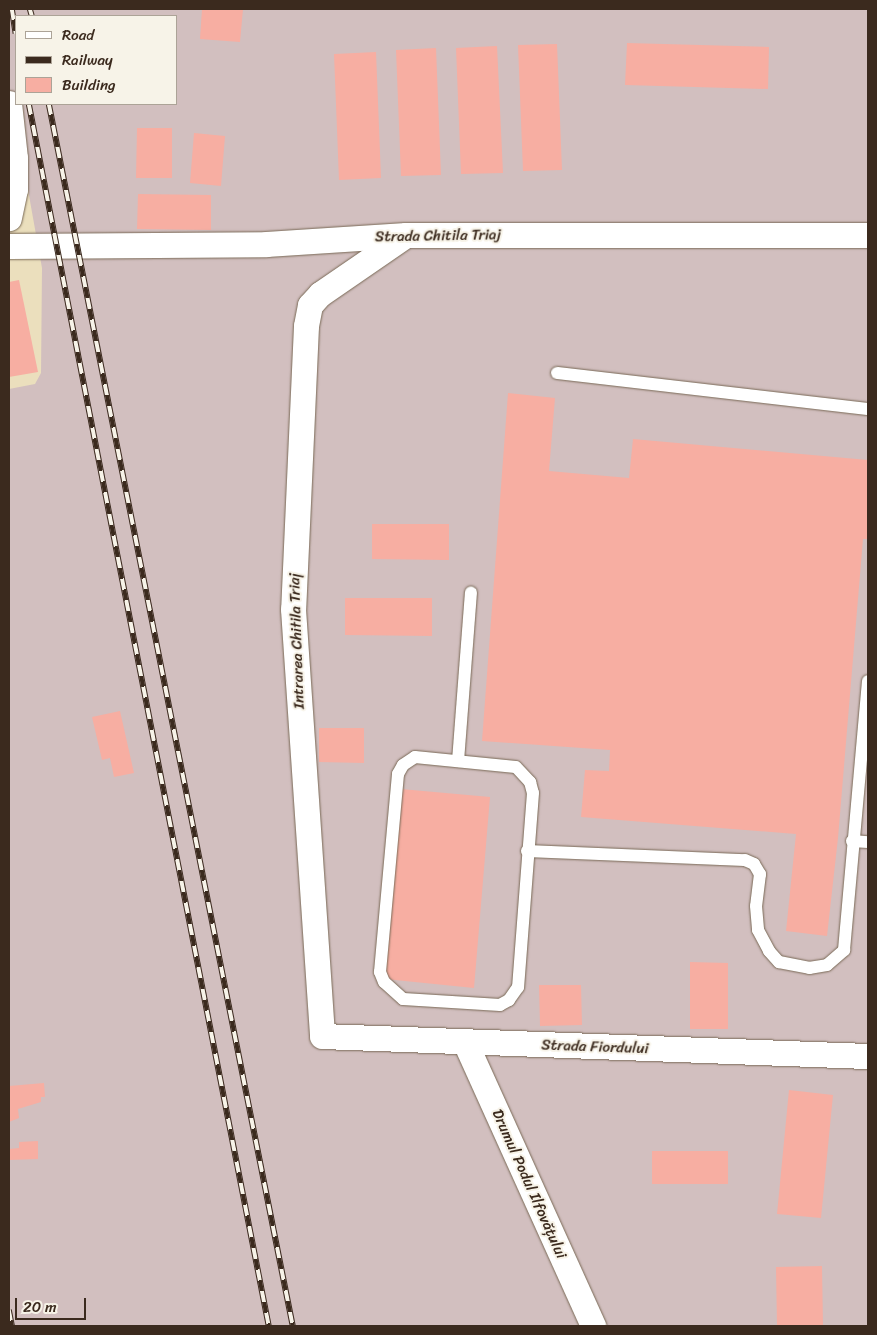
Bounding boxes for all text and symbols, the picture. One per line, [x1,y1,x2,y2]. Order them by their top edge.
legend [15,15,178,105]
text: Road [62,22,94,48]
text: Railway [62,47,113,73]
text: Building [62,72,116,98]
street label: Strada Chitila Triaj [375,226,501,246]
street label: Intrarea Chitila Triaj [286,572,308,710]
street label: Strada Fiordului [541,1036,649,1058]
street label: Drumul Podul Ilfovățului [488,1107,570,1261]
scale bar [18,1288,89,1320]
text: 20 m [23,1294,57,1320]

